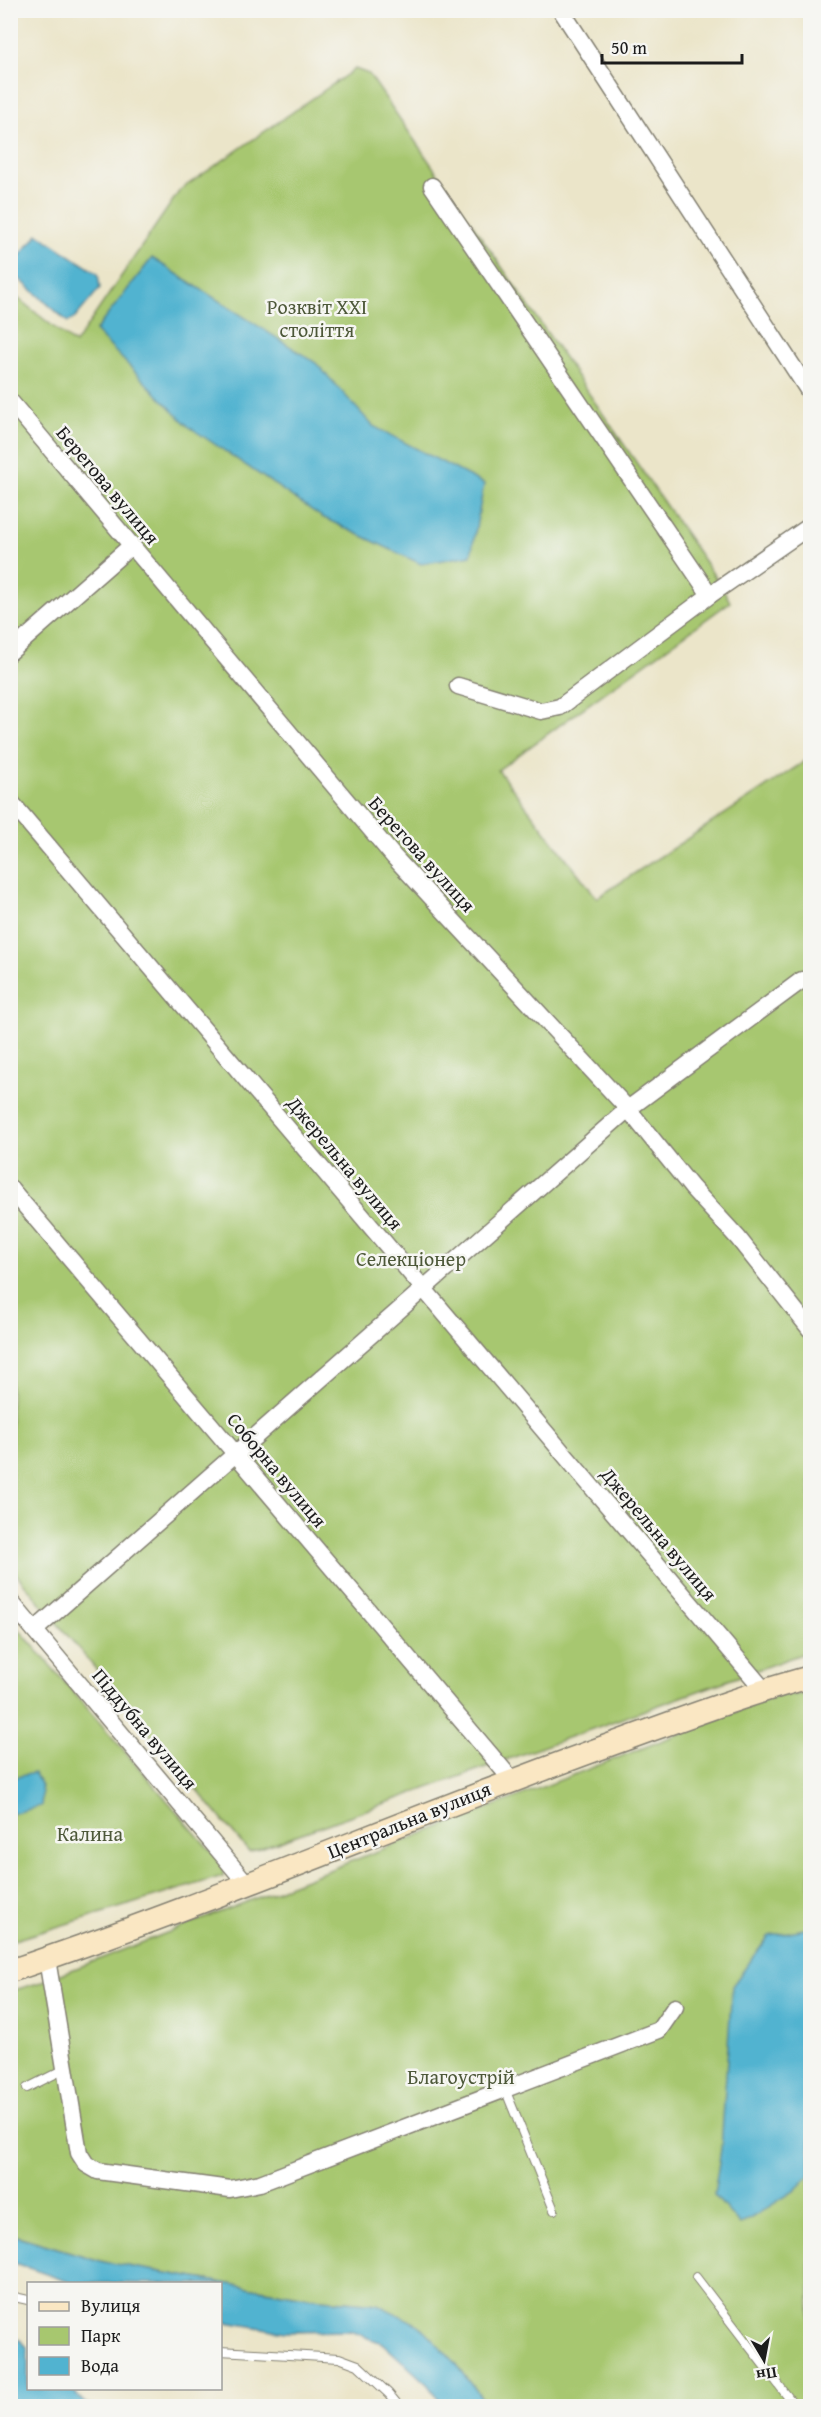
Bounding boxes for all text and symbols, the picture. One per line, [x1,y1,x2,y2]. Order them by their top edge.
scale bar [602,27,742,65]
text: 50 m [611,34,647,61]
park label: Розквіт XXI століття [267,292,367,344]
street label: Берегова вулиця [50,419,167,551]
street label: Берегова вулиця [362,789,483,918]
street label: Джерельна вулиця [280,1089,410,1236]
park label: Селекціонер [356,1244,466,1273]
street label: Соборна вулиця [221,1406,334,1533]
street label: Джерельна вулиця [594,1460,724,1607]
street label: Піддубна вулиця [86,1662,205,1796]
street label: Центральна вулиця [323,1773,495,1866]
park label: Калина [57,1819,123,1848]
park label: Благоустрій [407,2062,515,2091]
legend [27,2282,222,2390]
text: Вулиця [81,2292,140,2319]
text: Парк [81,2322,121,2349]
north arrow [734,2330,794,2390]
text: Вода [81,2352,119,2379]
text: Пн [754,2361,779,2388]

